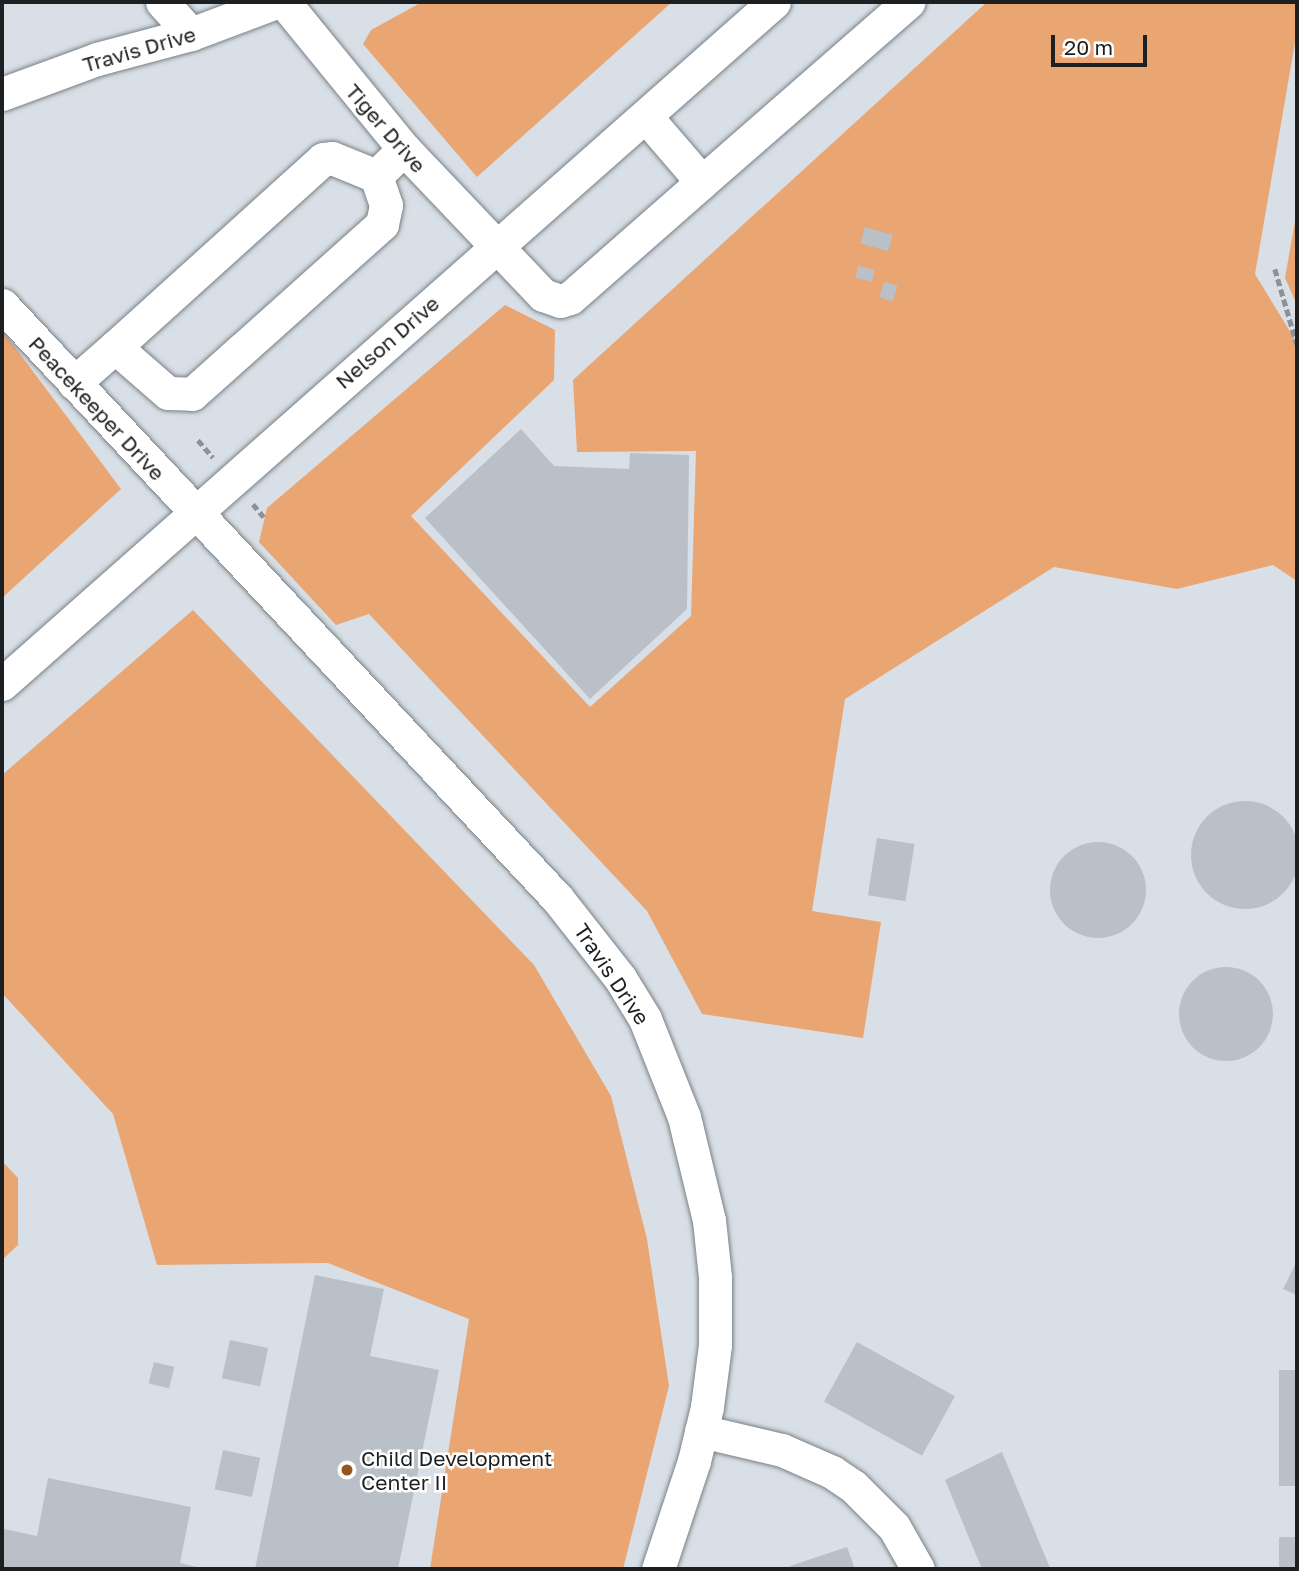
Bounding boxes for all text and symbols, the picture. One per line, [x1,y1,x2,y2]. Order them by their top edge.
street label: Travis Drive [80,21,198,77]
scale bar [1054,21,1150,65]
text: 20 m [1064,34,1113,60]
street label: Tiger Drive [341,79,431,177]
street label: Nelson Drive [330,290,444,394]
street label: Peacekeeper Drive [24,331,170,485]
street label: Travis Drive [569,919,655,1029]
place label: Child Development Center II [361,1445,552,1495]
marker: Child Development Center II [339,1462,355,1478]

